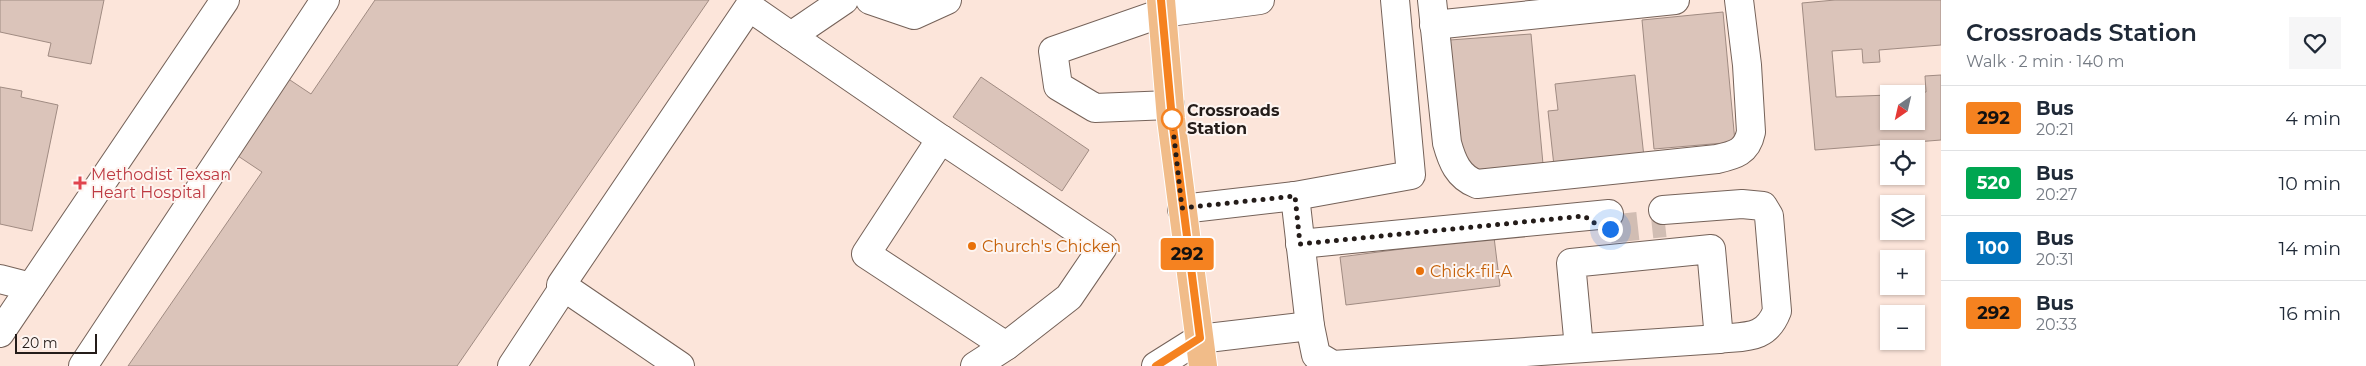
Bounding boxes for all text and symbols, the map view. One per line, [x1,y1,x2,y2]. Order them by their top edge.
button: heart [2289,17,2341,69]
text: Crossroads Station [1966,18,2197,47]
text: Walk · 2 min · 140 m [1966,52,2125,71]
north arrow [1880,85,1925,130]
map controls [1880,85,1925,350]
text: Bus [2036,97,2074,120]
place label: Crossroads Station [1187,101,1280,138]
text: 292 [1977,107,2010,129]
text: 4 min [2285,107,2341,130]
marker: Crossroads Station [1161,108,1183,130]
text: 20:21 [2036,120,2074,139]
button: locate [1880,140,1925,185]
text: Bus [2036,162,2074,185]
place label: Methodist Texsan Heart Hospital [91,165,231,202]
text: 520 [1977,172,2010,194]
text: 10 min [2278,172,2341,195]
marker: Methodist Texsan Heart Hospital [73,176,87,190]
text: 20:27 [2036,185,2078,204]
button: layers [1880,195,1925,240]
your location [1598,217,1623,242]
text: Bus [2036,227,2074,250]
place label: Church's Chicken [982,237,1121,256]
text: 100 [1978,237,2009,259]
text: 14 min [2278,237,2341,260]
line badge: 292 [1158,238,1216,270]
marker: Church's Chicken [966,240,978,252]
text: 292 [1171,243,1203,265]
button: + [1880,250,1925,295]
text: 20:31 [2036,250,2074,269]
place label: Chick-fil-A [1430,262,1513,281]
marker: Chick-fil-A [1414,265,1426,277]
text: Bus [2036,292,2074,315]
text: 292 [1977,302,2010,324]
text: 16 min [2279,302,2341,325]
button: − [1880,305,1925,350]
text: 20:33 [2036,315,2077,334]
scale bar [15,331,98,354]
text: 20 m [22,334,58,352]

